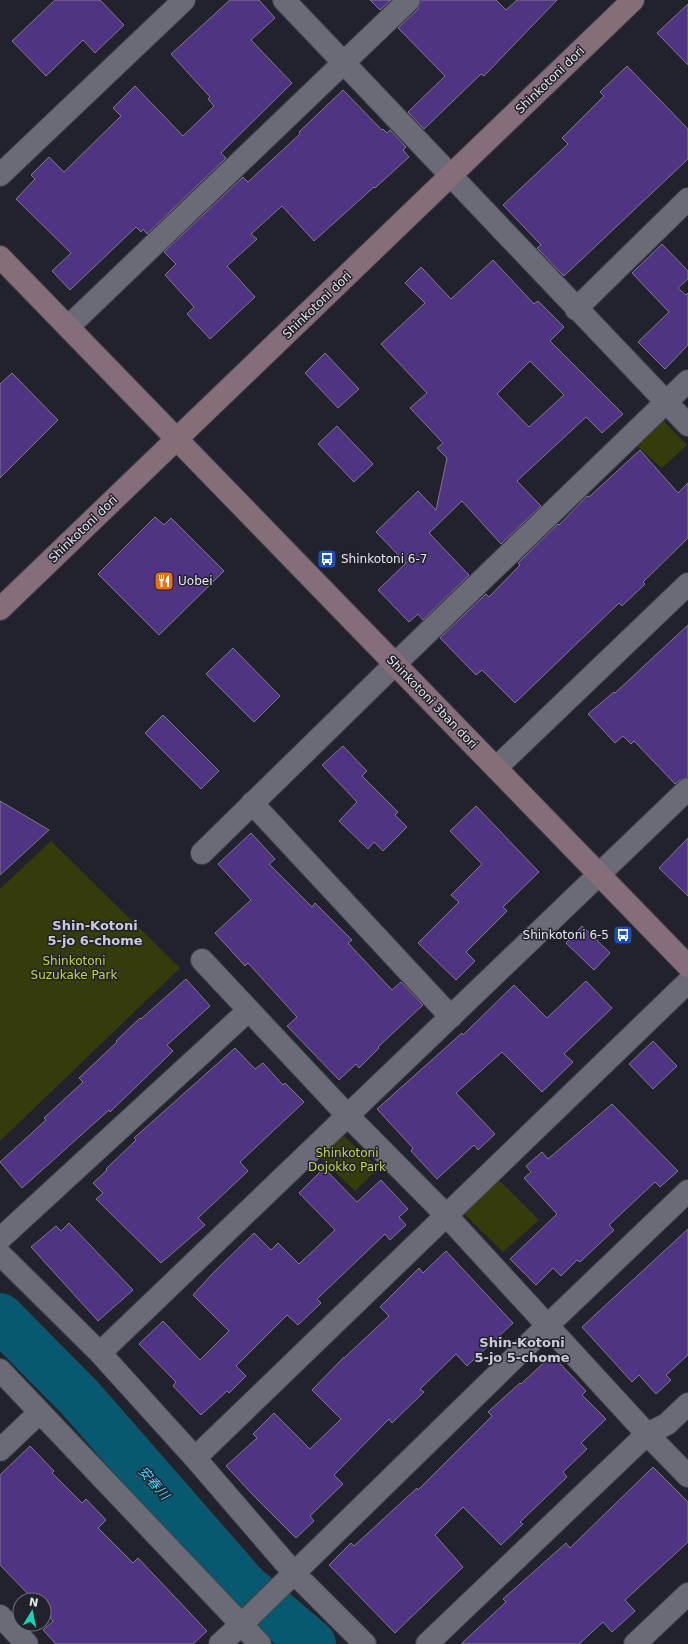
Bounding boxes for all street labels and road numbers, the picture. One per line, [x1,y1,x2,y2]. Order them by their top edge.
street label: Shinkotoni dori [513,44,587,116]
street label: Shinkotoni dori [280,269,354,341]
street label: Shinkotoni dori [46,493,120,565]
street label: Shinkotoni 3ban dori [384,653,480,751]

